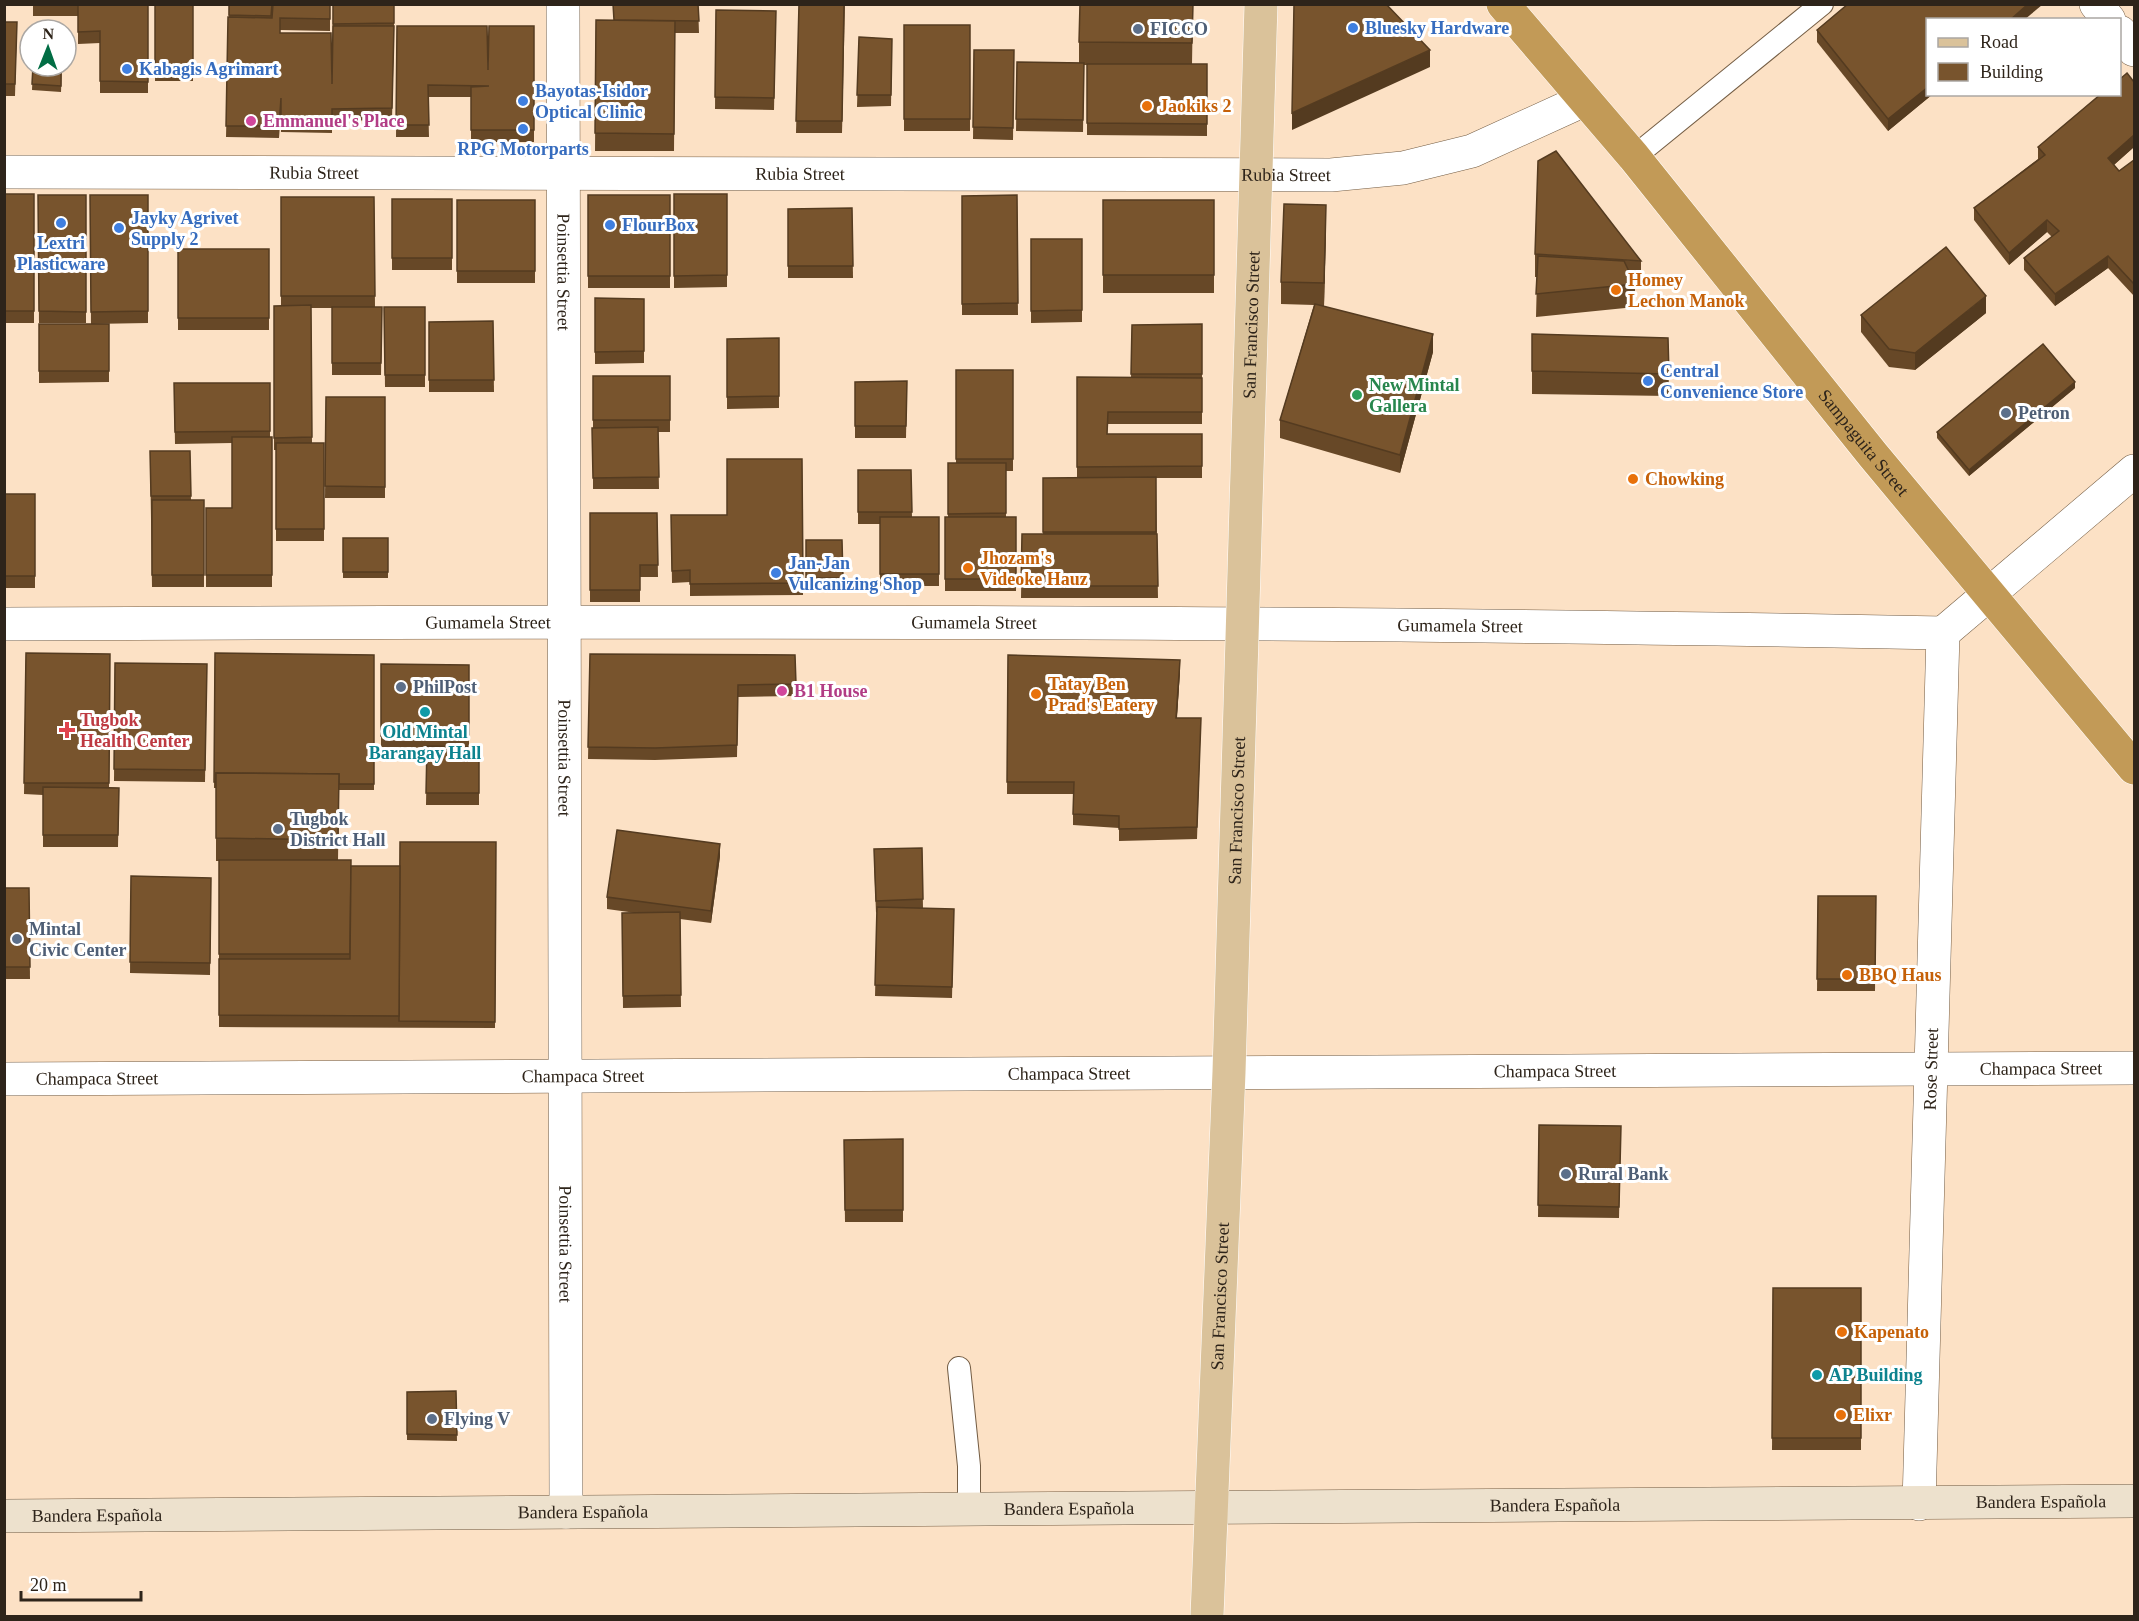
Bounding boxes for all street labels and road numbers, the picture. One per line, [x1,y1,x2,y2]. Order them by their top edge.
street label: Rubia Street [269,163,359,183]
street label: Rubia Street [755,164,845,184]
street label: Rubia Street [1241,165,1331,185]
street label: Poinsettia Street [553,213,574,331]
street label: San Francisco Street [1239,250,1264,399]
street label: Sampaguita Street [1814,385,1913,500]
street label: Gumamela Street [425,612,551,632]
street label: Gumamela Street [911,612,1037,633]
street label: Gumamela Street [1397,615,1523,636]
street label: Poinsettia Street [554,699,575,817]
street label: San Francisco Street [1225,736,1249,885]
street label: Rose Street [1920,1028,1942,1111]
street label: Champaca Street [1980,1058,2102,1079]
street label: Champaca Street [1494,1061,1616,1081]
street label: Champaca Street [1008,1063,1130,1084]
street label: Champaca Street [522,1066,644,1086]
street label: Champaca Street [36,1068,158,1089]
street label: Poinsettia Street [555,1185,576,1303]
street label: San Francisco Street [1207,1222,1233,1371]
street label: Bandera Española [1976,1491,2106,1512]
street label: Bandera Española [1490,1495,1620,1516]
street label: Bandera Española [1004,1498,1134,1519]
street label: Bandera Española [518,1501,648,1522]
street label: Bandera Española [32,1505,162,1526]

